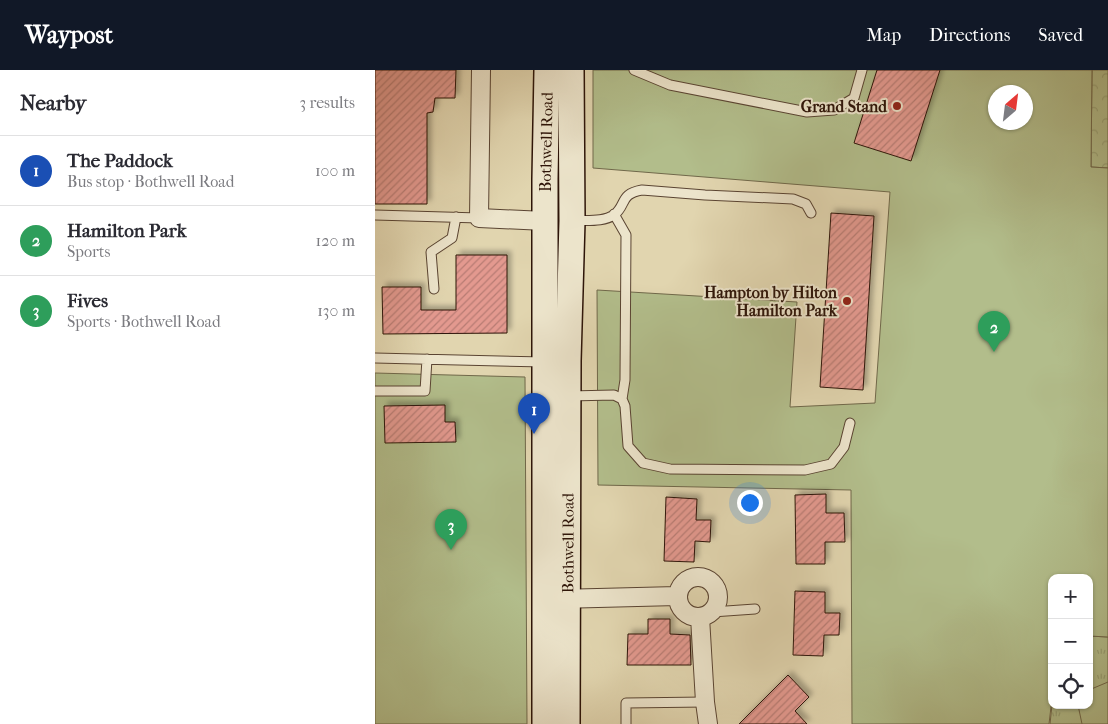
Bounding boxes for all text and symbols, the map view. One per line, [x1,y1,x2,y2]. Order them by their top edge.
text: Waypost [25,21,113,49]
text: Map [867,25,901,46]
text: Directions [929,25,1010,46]
text: Saved [1038,25,1083,46]
north arrow [988,85,1033,130]
text: Nearby [20,91,86,115]
street label: Bothwell Road [536,91,557,192]
text: 3 results [299,93,355,112]
place label: Grand Stand [801,97,888,116]
marker: Grand Stand [891,100,903,112]
text: The Paddock [67,150,173,172]
text: 1 [33,161,39,180]
text: 100 m [315,161,355,180]
text: Bus stop · Bothwell Road [67,172,234,191]
text: Hamilton Park [67,220,187,242]
text: 2 [32,231,40,250]
text: 120 m [316,231,355,250]
text: Sports [67,242,110,261]
place label: Hampton by Hilton Hamilton Park [704,283,838,320]
text: Fives [67,290,108,312]
marker: Hampton by Hilton Hamilton Park [841,295,853,307]
text: 3 [33,301,39,320]
text: 130 m [317,301,355,320]
pin: 2 [978,311,1010,352]
text: Sports · Bothwell Road [67,312,221,331]
pin: 1 [518,393,550,434]
your location [737,490,763,516]
street label: Bothwell Road [558,493,578,593]
pin: 3 [435,509,467,550]
map controls [1048,574,1093,709]
button: + [1048,574,1093,619]
button: − [1048,619,1093,664]
button: locate [1048,664,1093,709]

